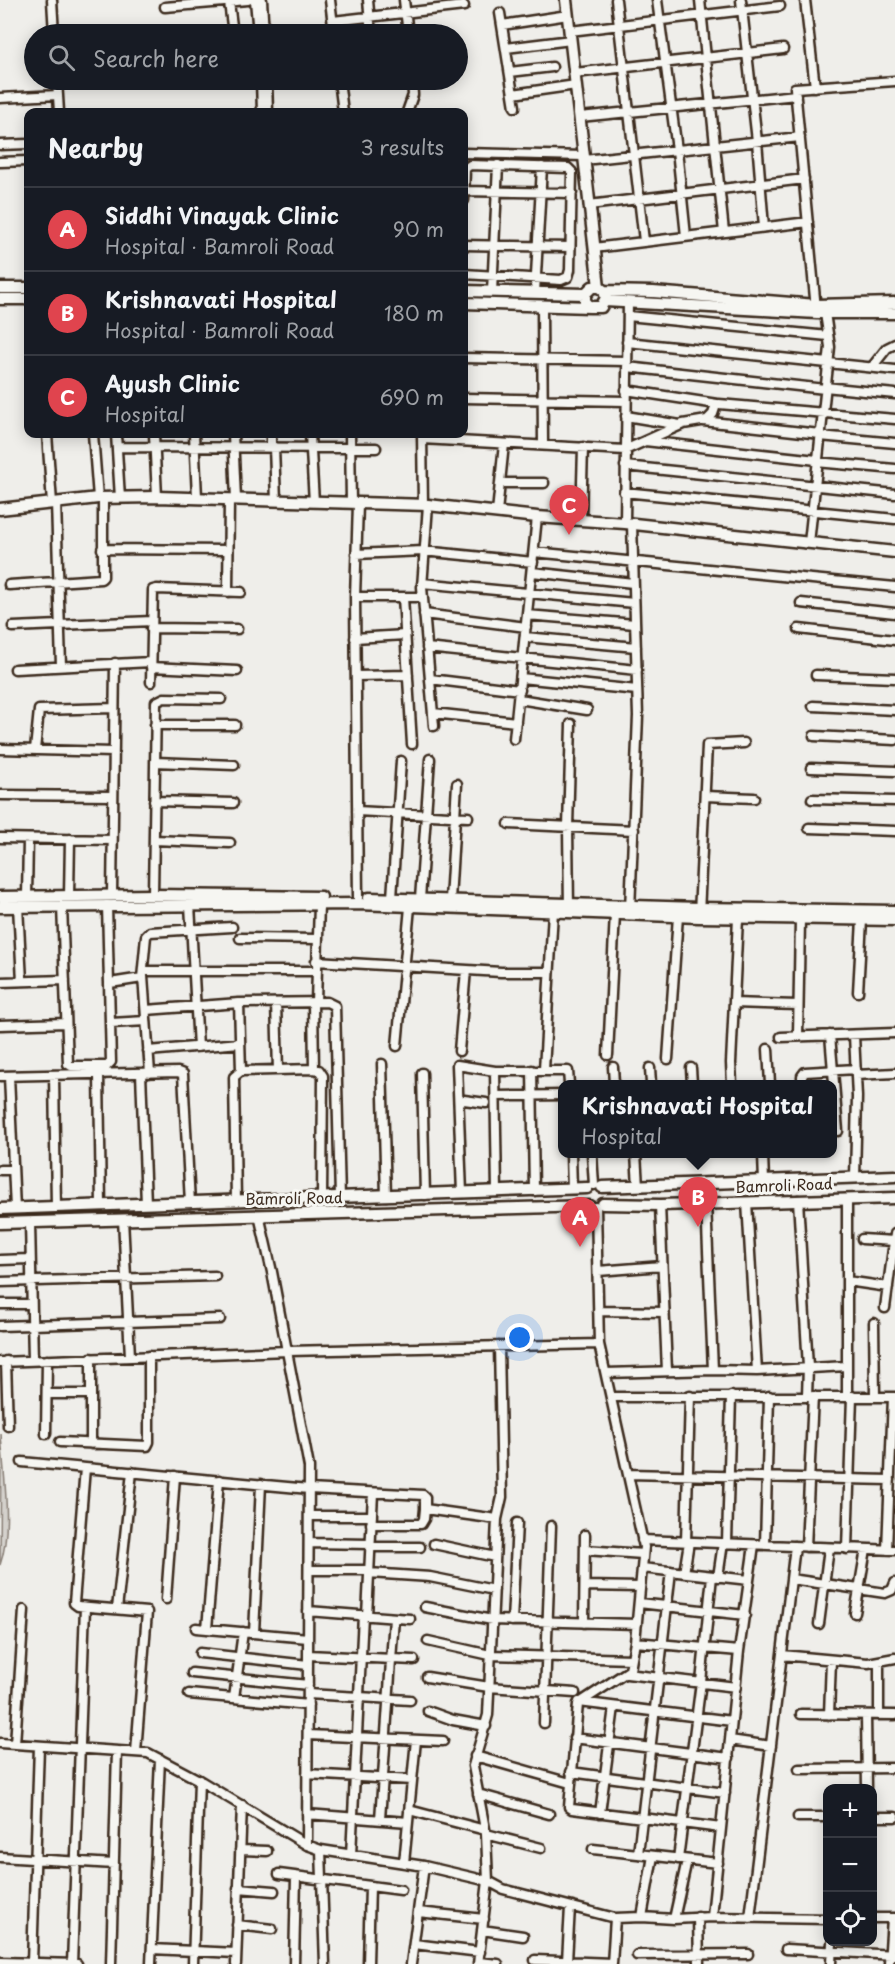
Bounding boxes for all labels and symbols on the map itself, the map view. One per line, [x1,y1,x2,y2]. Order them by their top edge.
pin: C [550,486,588,535]
street label: Bamroli Road [735,1171,833,1198]
pin: B [678,1178,718,1227]
street label: Bamroli Road [245,1185,343,1210]
pin: A [560,1198,600,1247]
your location [505,1323,534,1352]

